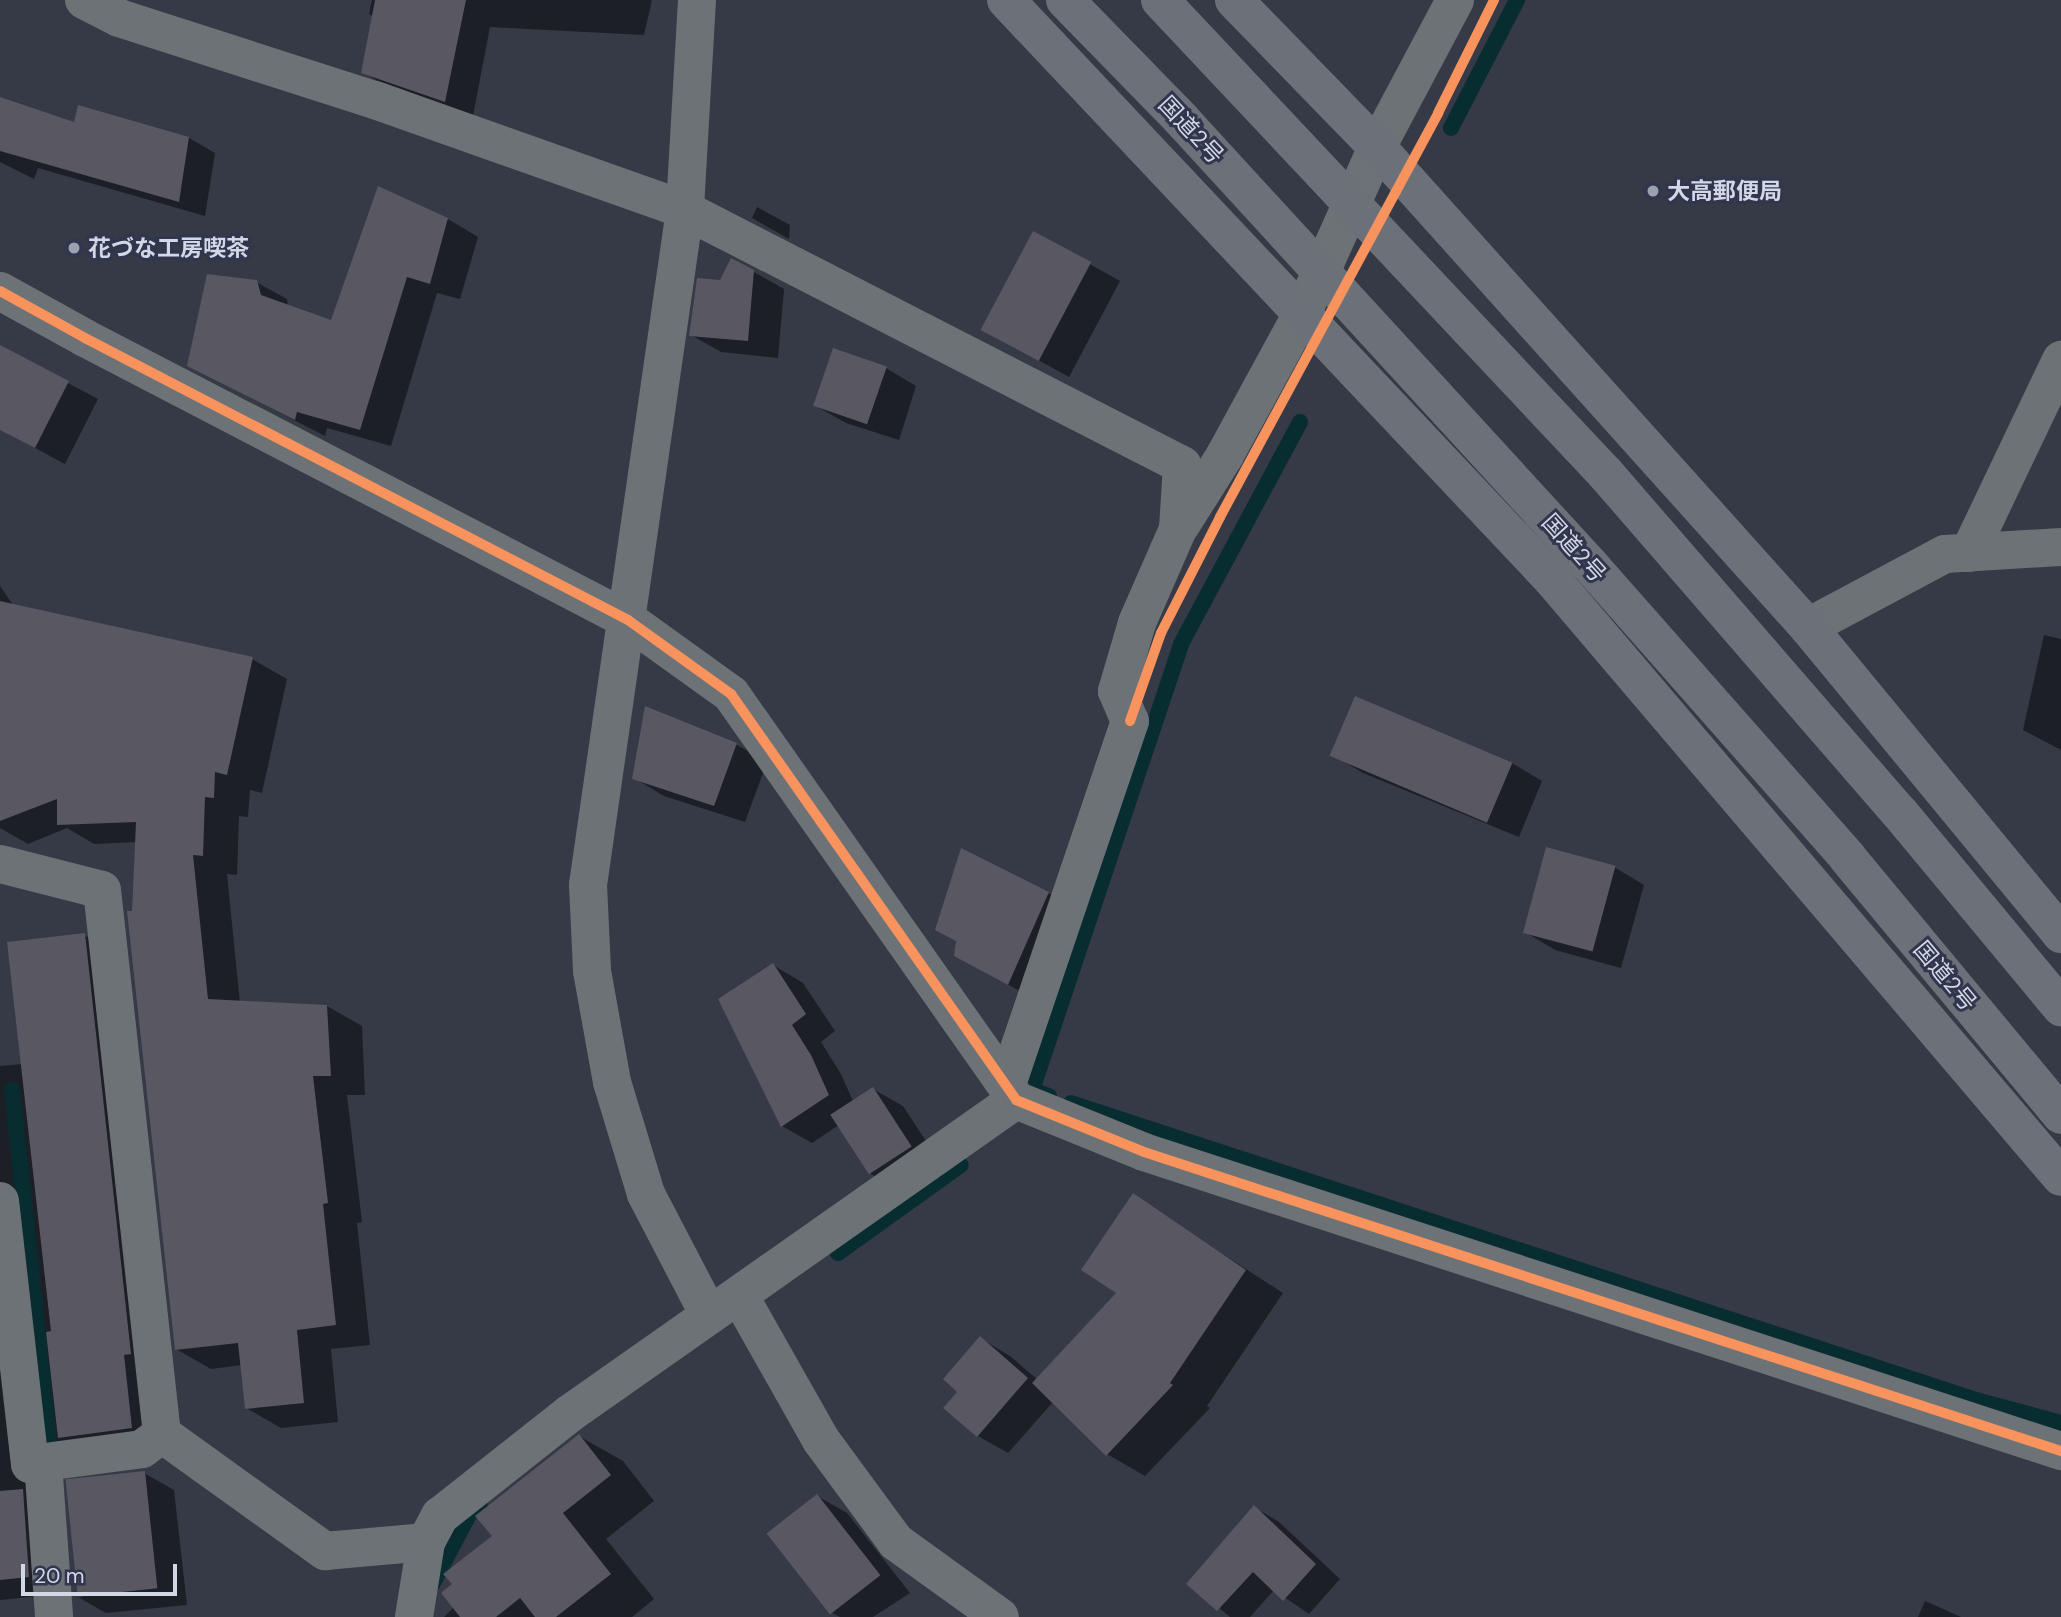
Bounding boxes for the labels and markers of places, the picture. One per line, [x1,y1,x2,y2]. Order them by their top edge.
place label: 大高郵便局 [1667,177,1782,205]
marker: 大高郵便局 [1645,183,1661,199]
place label: 花づな工房喫茶 [88,234,249,262]
marker: 花づな工房喫茶 [66,240,82,256]

